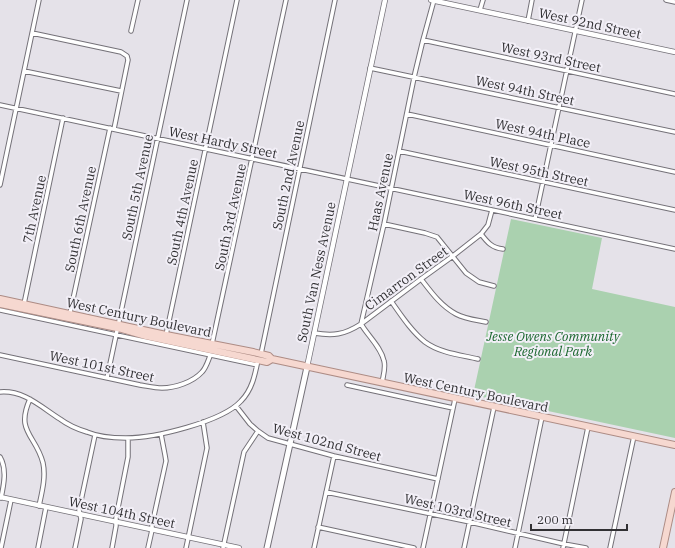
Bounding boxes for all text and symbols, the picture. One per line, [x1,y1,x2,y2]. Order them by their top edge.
street label: West 92nd Street [537,4,643,43]
street label: West 93rd Street [499,39,603,76]
street label: West 94th Street [474,72,576,109]
street label: West 94th Place [494,115,592,152]
street label: South 2nd Avenue [269,119,308,231]
street label: West Hardy Street [167,123,279,162]
street label: South 5th Avenue [118,133,157,242]
street label: Haas Avenue [364,151,397,233]
street label: West 95th Street [488,153,590,190]
street label: South 4th Avenue [163,158,202,267]
street label: South 3rd Avenue [211,162,250,272]
street label: South 6th Avenue [61,165,100,274]
street label: 7th Avenue [19,173,50,245]
street label: West 96th Street [462,186,564,223]
street label: South Van Ness Avenue [293,200,340,344]
street label: Cimarron Street [361,242,452,314]
street label: West Century Boulevard [65,294,213,341]
park label: Jesse Owens Community Regional Park [485,328,621,360]
street label: West 101st Street [48,347,156,386]
street label: West Century Boulevard [402,369,550,416]
street label: West 102nd Street [271,420,384,465]
street label: West 103rd Street [403,490,514,531]
street label: West 104th Street [67,493,177,532]
scale bar [531,506,627,532]
text: 200 m [537,512,573,527]

